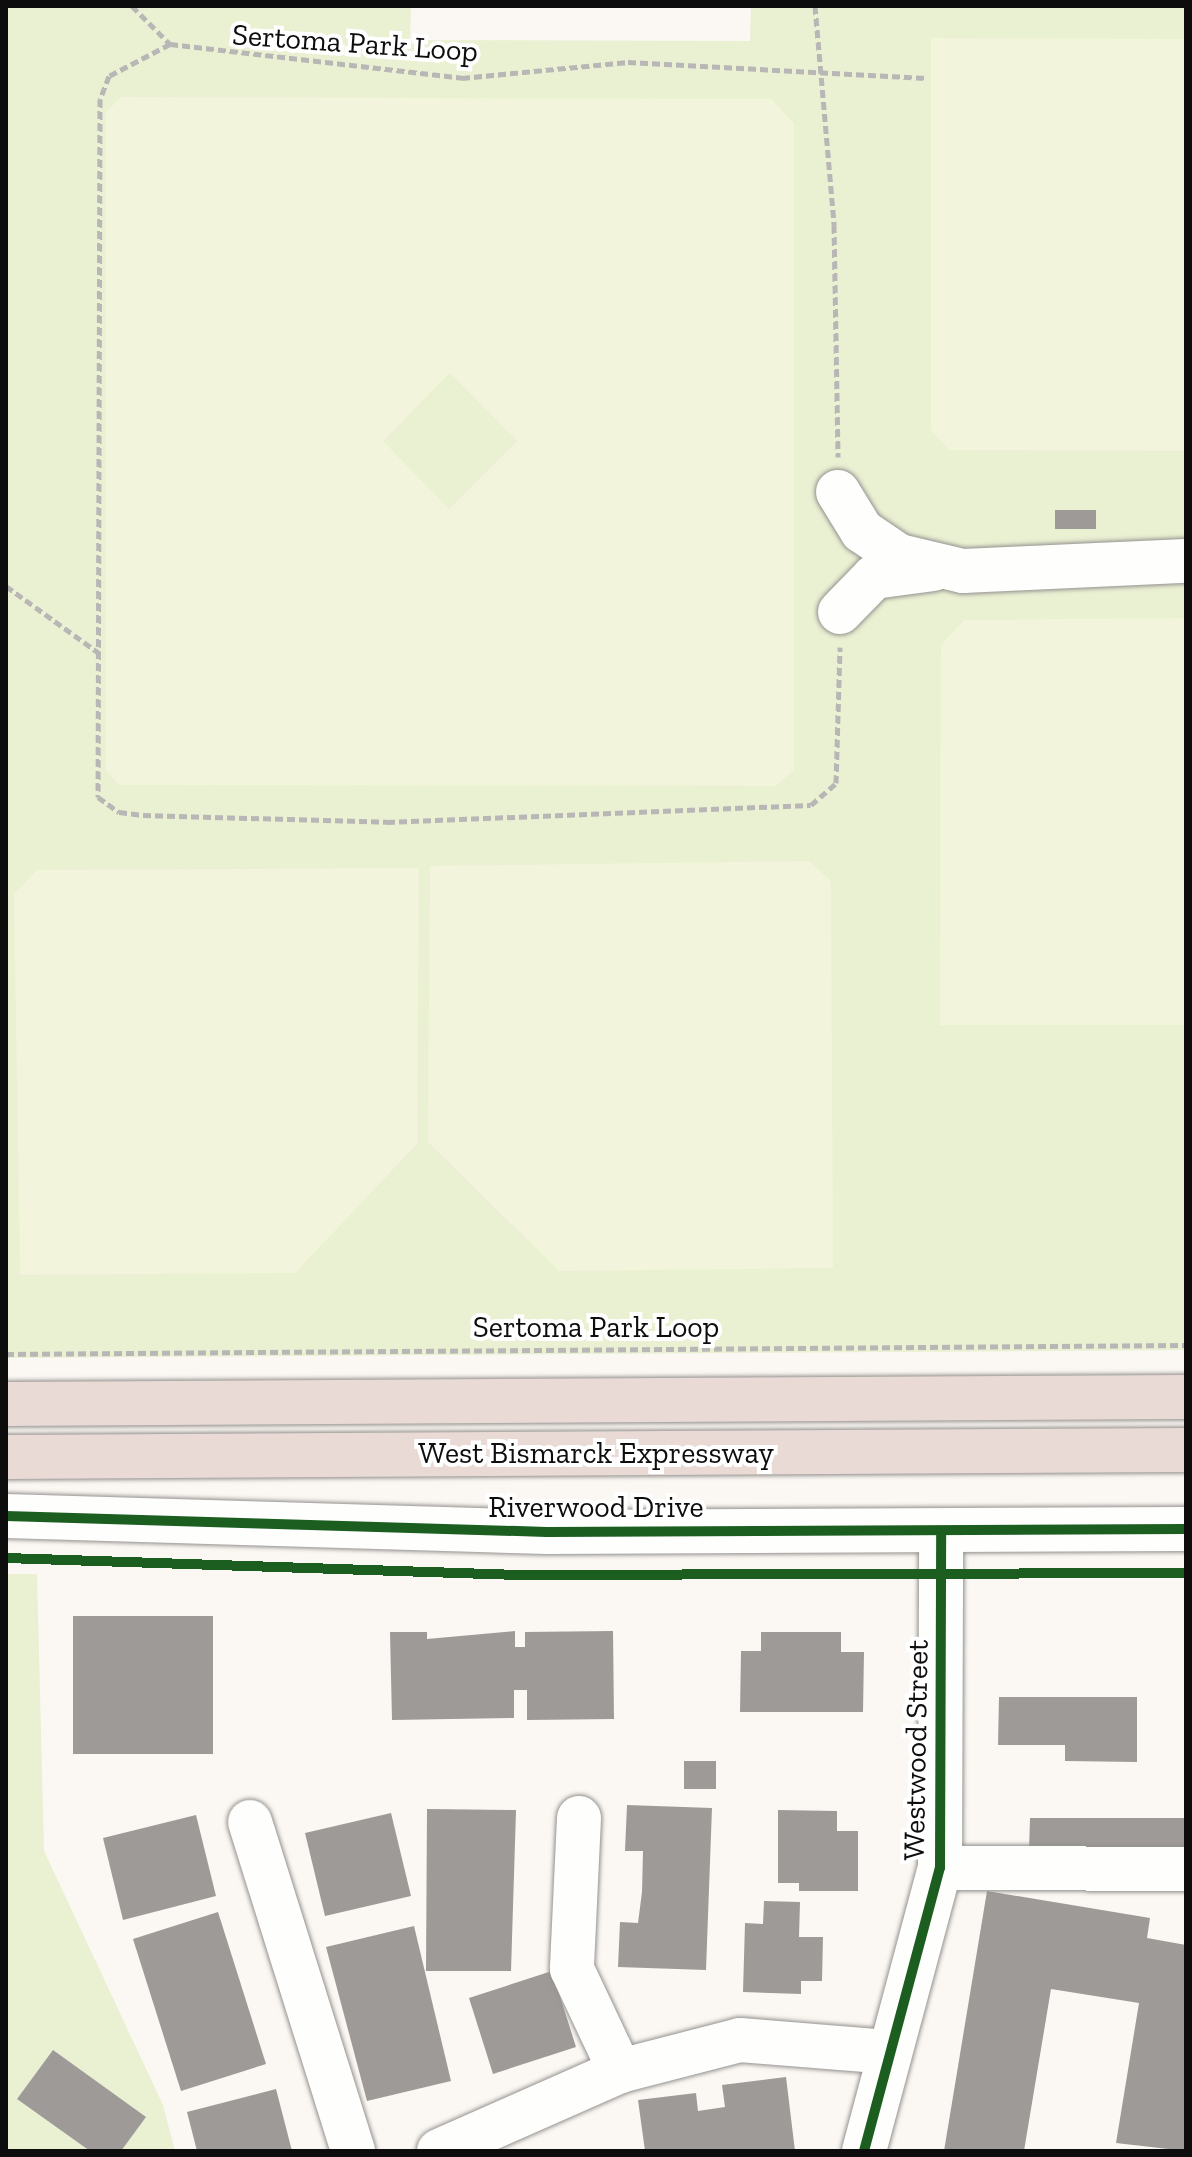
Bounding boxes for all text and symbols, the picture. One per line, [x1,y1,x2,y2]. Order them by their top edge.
street label: Sertoma Park Loop [231,16,479,70]
street label: Sertoma Park Loop [473,1309,719,1345]
street label: West Bismarck Expressway [418,1435,774,1471]
street label: Riverwood Drive [488,1489,704,1525]
street label: Westwood Street [896,1639,936,1861]

